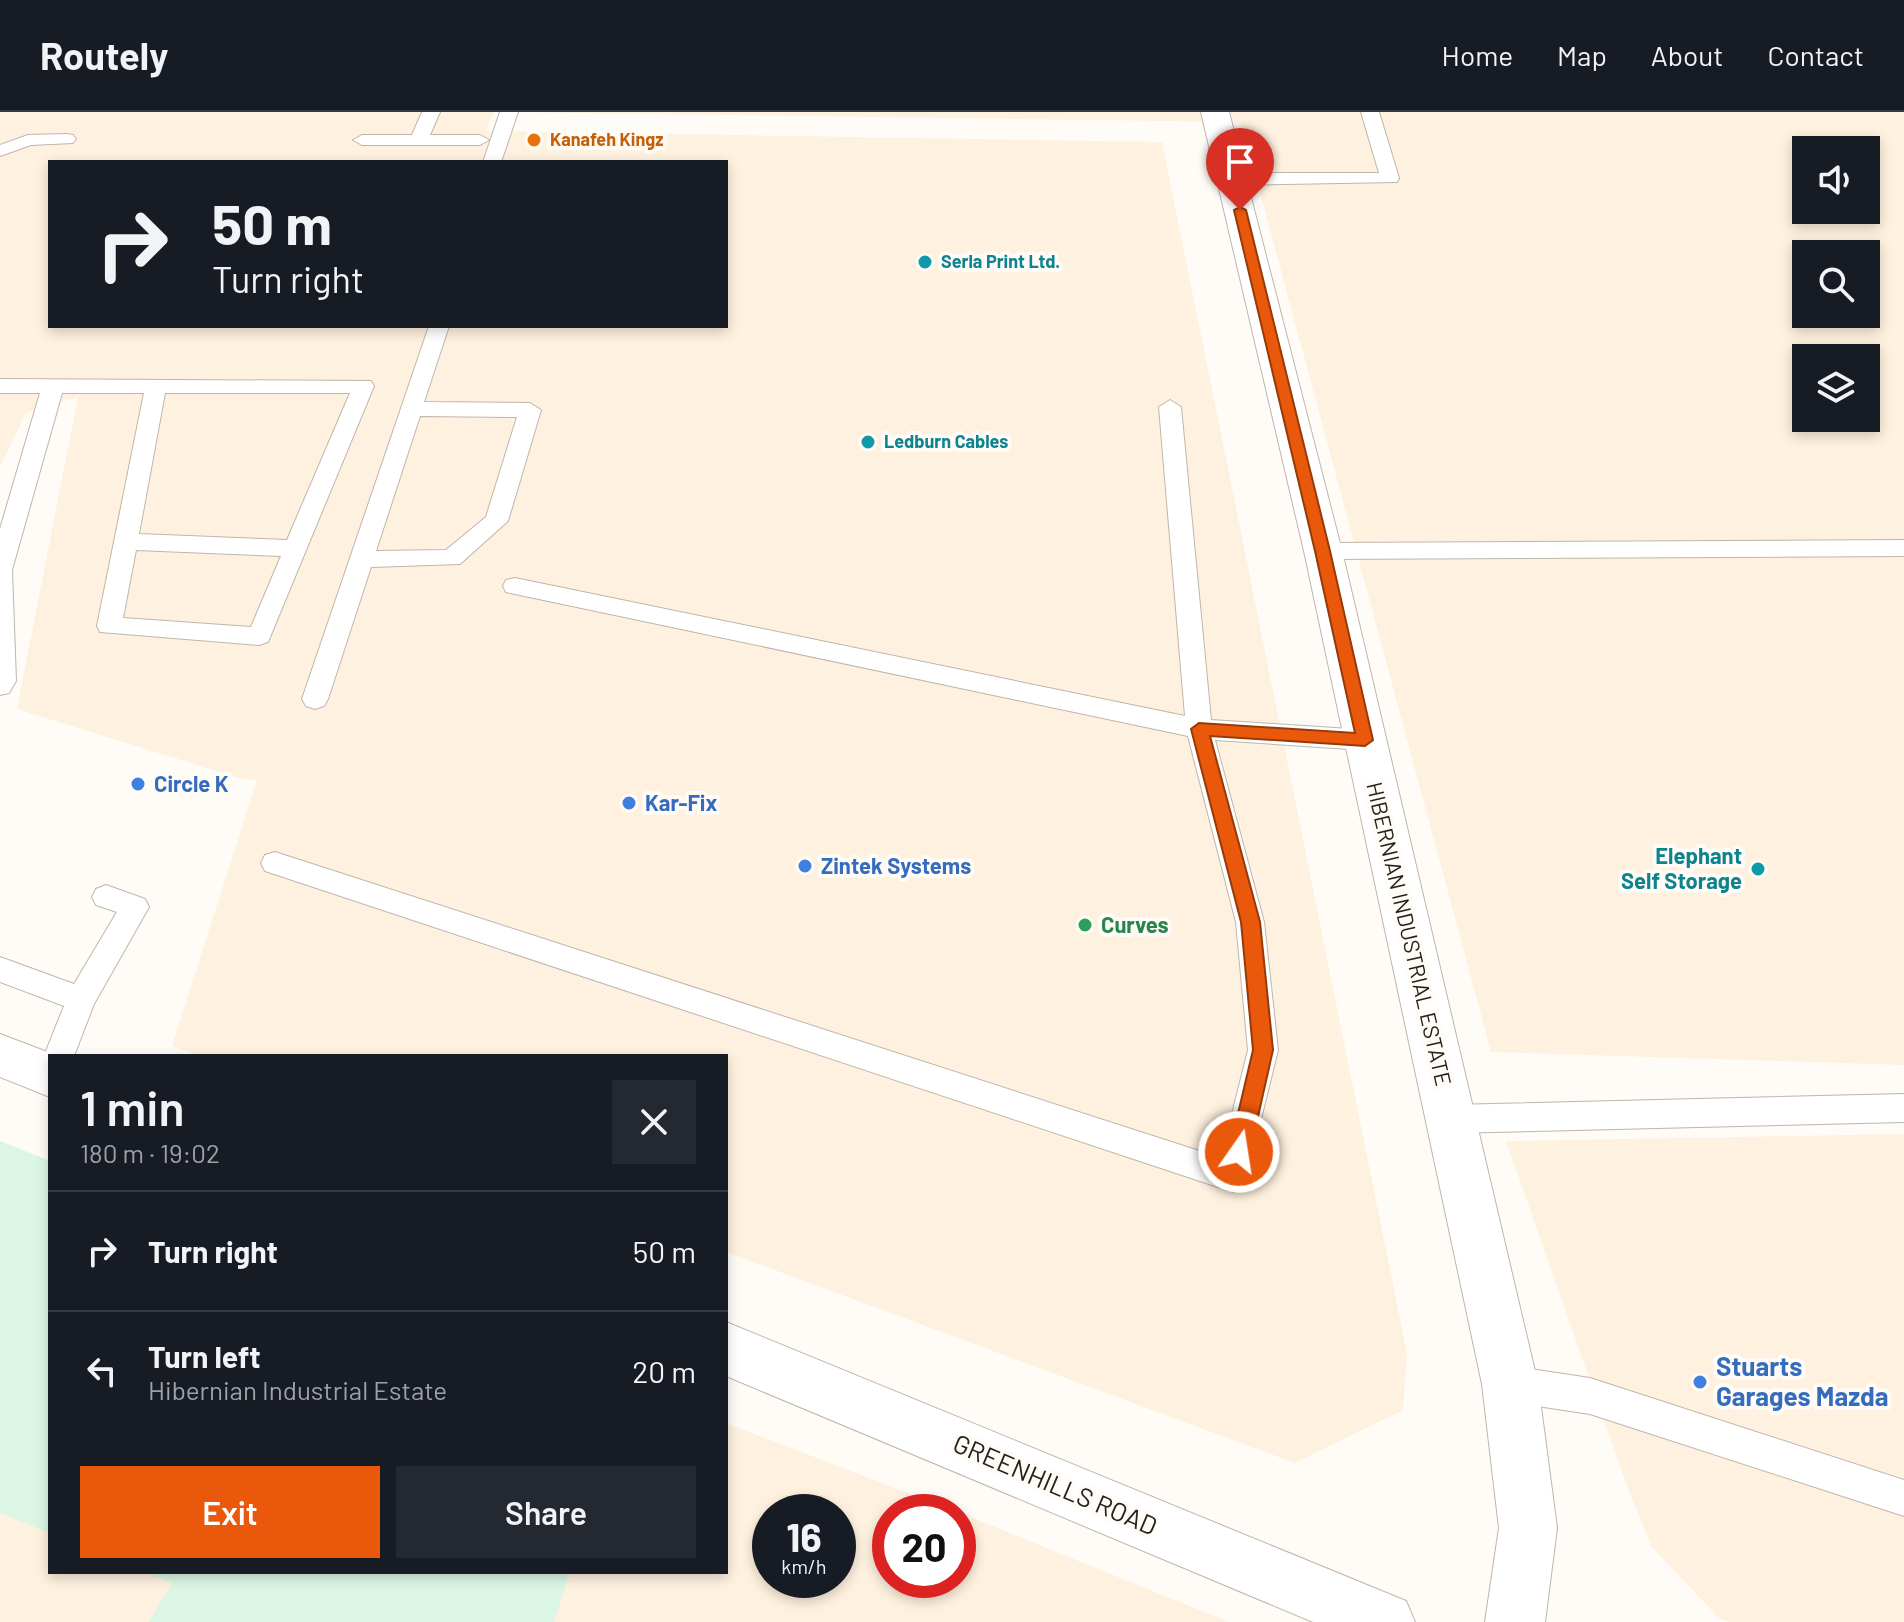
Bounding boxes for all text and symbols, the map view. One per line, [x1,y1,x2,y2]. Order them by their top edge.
text: Routely [40,32,168,78]
text: Home [1442,38,1513,72]
text: Map [1557,38,1607,72]
text: About [1651,38,1723,72]
text: Contact [1767,38,1864,72]
place label: Kanafeh Kingz [550,128,664,150]
pin [1206,128,1274,210]
marker: Kanafeh Kingz [525,131,543,149]
map controls [1792,136,1880,432]
button: sound [1792,136,1880,224]
icon: arrive [1218,140,1262,184]
text: 50 m [212,189,332,256]
icon: right [80,192,184,296]
button: search [1792,240,1880,328]
place label: Serla Print Ltd. [941,250,1060,272]
marker: Serla Print Ltd. [916,253,934,271]
text: Turn right [212,257,364,300]
button: layers [1792,344,1880,432]
place label: Ledburn Cables [884,430,1008,452]
marker: Ledburn Cables [859,433,877,451]
place label: Circle K [154,770,229,796]
marker: Circle K [129,775,147,793]
street label: HIBERNIAN INDUSTRIAL ESTATE [1362,779,1458,1088]
place label: Kar-Fix [645,789,717,815]
marker: Kar-Fix [620,794,638,812]
place label: Elephant Self Storage [1621,842,1742,893]
place label: Zintek Systems [821,852,971,878]
marker: Zintek Systems [796,857,814,875]
marker: Elephant Self Storage [1749,860,1767,878]
place label: Curves [1101,911,1169,937]
marker: Curves [1076,916,1094,934]
text: 1 min [80,1078,185,1136]
button: close [612,1080,696,1164]
position arrow [1197,1110,1281,1194]
text: 180 m · 19:02 [80,1137,220,1168]
icon: right [80,1229,124,1273]
text: Turn right [148,1233,278,1269]
text: 50 m [633,1233,696,1269]
text: Turn left [148,1338,261,1374]
icon: left [80,1349,124,1393]
place label: Stuarts Garages Mazda [1716,1350,1889,1411]
text: 20 m [632,1353,696,1389]
marker: Stuarts Garages Mazda [1691,1373,1709,1391]
text: Hibernian Industrial Estate [148,1374,447,1405]
street label: GREENHILLS ROAD [949,1427,1162,1541]
button: Exit [80,1466,380,1558]
button: Share [396,1466,696,1558]
speed limit sign: 20 [872,1494,976,1598]
text: 16 [786,1512,822,1560]
text: km/h [781,1554,827,1578]

